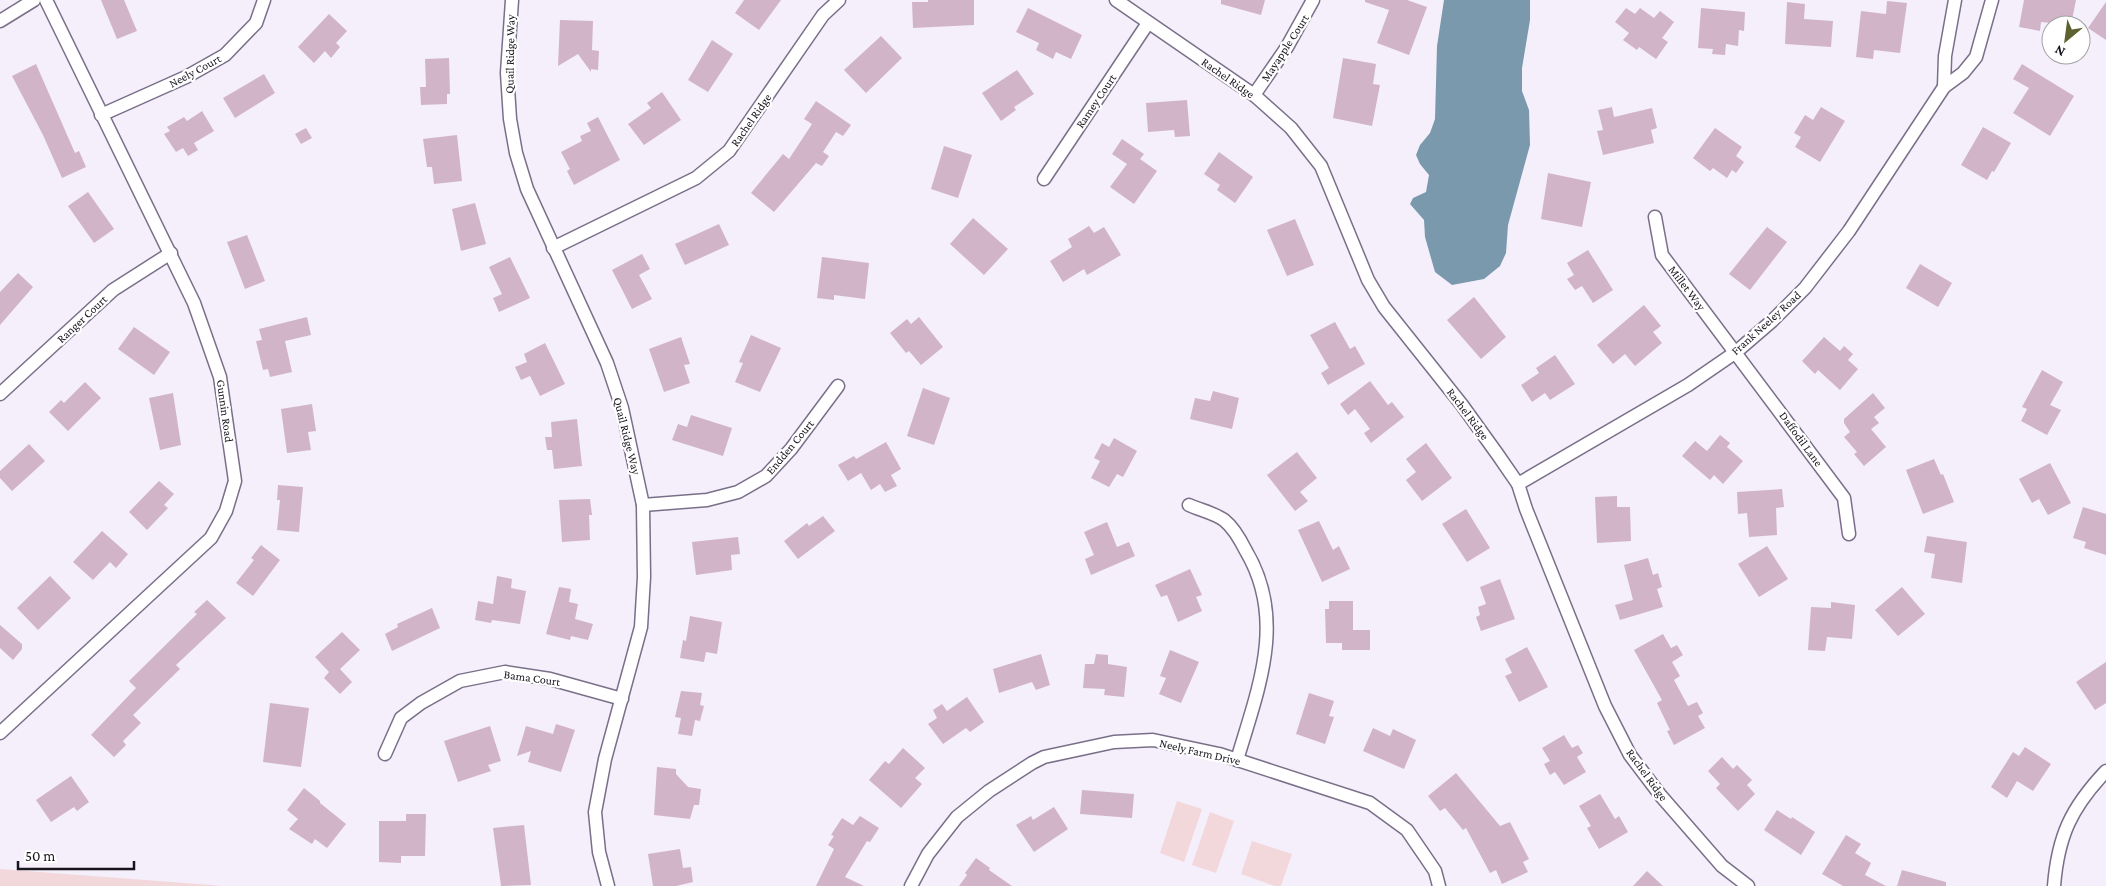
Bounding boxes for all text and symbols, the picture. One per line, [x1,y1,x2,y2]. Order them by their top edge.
street label: Mayapple Court [1258,11,1312,84]
street label: Quail Ridge Way [502,14,518,94]
north arrow [2041,15,2091,65]
text: N [2051,42,2068,61]
street label: Neely Court [167,51,224,91]
street label: Rachel Ridge [1199,55,1257,101]
street label: Ramey Court [1073,70,1120,131]
street label: Rachel Ridge [728,91,774,149]
street label: Millet Way [1666,263,1709,314]
street label: Frank Neeley Road [1728,288,1804,358]
street label: Ranger Court [54,291,111,346]
street label: Gunnin Road [214,379,236,444]
street label: Rachel Ridge [1444,385,1492,443]
street label: Quail Ridge Way [611,396,644,477]
street label: Daffodil Lane [1776,409,1826,469]
street label: Endden Court [763,416,818,477]
street label: Bama Court [503,667,562,689]
street label: Neely Farm Drive [1158,736,1242,768]
street label: Rachel Ridge [1623,746,1671,804]
scale bar [18,838,134,870]
text: 50 m [25,848,55,864]

